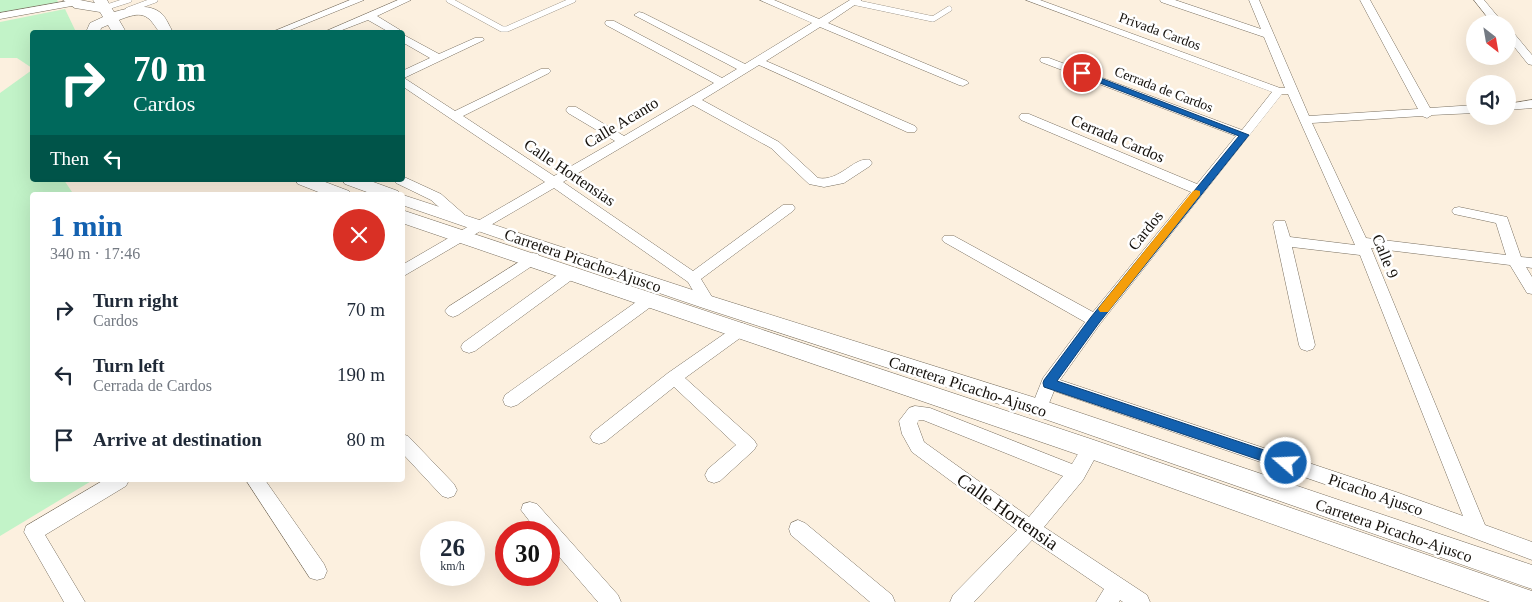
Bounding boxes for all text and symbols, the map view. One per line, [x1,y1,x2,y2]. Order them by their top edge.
street label: Privada Cardos [1117,10,1203,53]
north arrow [1466,15,1516,65]
map controls [1466,15,1516,125]
icon: right [50,50,115,115]
text: 70 m [133,50,206,89]
pin [1061,52,1103,94]
icon: arrive [1068,59,1096,87]
street label: Cerrada de Cardos [1112,64,1215,115]
button: sound [1466,75,1516,125]
text: Cardos [133,91,195,116]
street label: Calle Acanto [581,94,661,151]
street label: Cerrada Cardos [1068,111,1167,166]
street label: Calle Hortensias [521,136,618,209]
icon: left [99,145,127,173]
text: Then [50,148,89,169]
street label: Cardos [1125,207,1166,253]
text: 1 min [50,209,123,242]
button: close [333,209,385,261]
street label: Carretera Picacho-Ajusco [502,226,664,296]
street label: Calle 9 [1369,232,1402,281]
text: 340 m · 17:46 [50,245,140,262]
text: Turn right [93,290,178,311]
icon: right [50,296,78,324]
text: 70 m [346,299,385,320]
text: Cardos [93,312,138,329]
street label: Carretera Picacho-Ajusco [887,353,1049,421]
text: Turn left [93,355,165,376]
icon: left [50,361,78,389]
text: 190 m [337,364,385,385]
text: Cerrada de Cardos [93,377,212,394]
icon: arrive [50,426,78,454]
text: Arrive at destination [93,429,262,450]
text: 80 m [346,429,385,450]
position arrow [1259,436,1311,488]
street label: Calle Hortensia [953,469,1063,554]
street label: Picacho Ajusco [1326,470,1425,520]
street label: Carretera Picacho-Ajusco [1313,496,1475,566]
speed limit sign: 30 [495,521,560,586]
text: 26 [440,534,465,561]
text: km/h [440,559,465,573]

